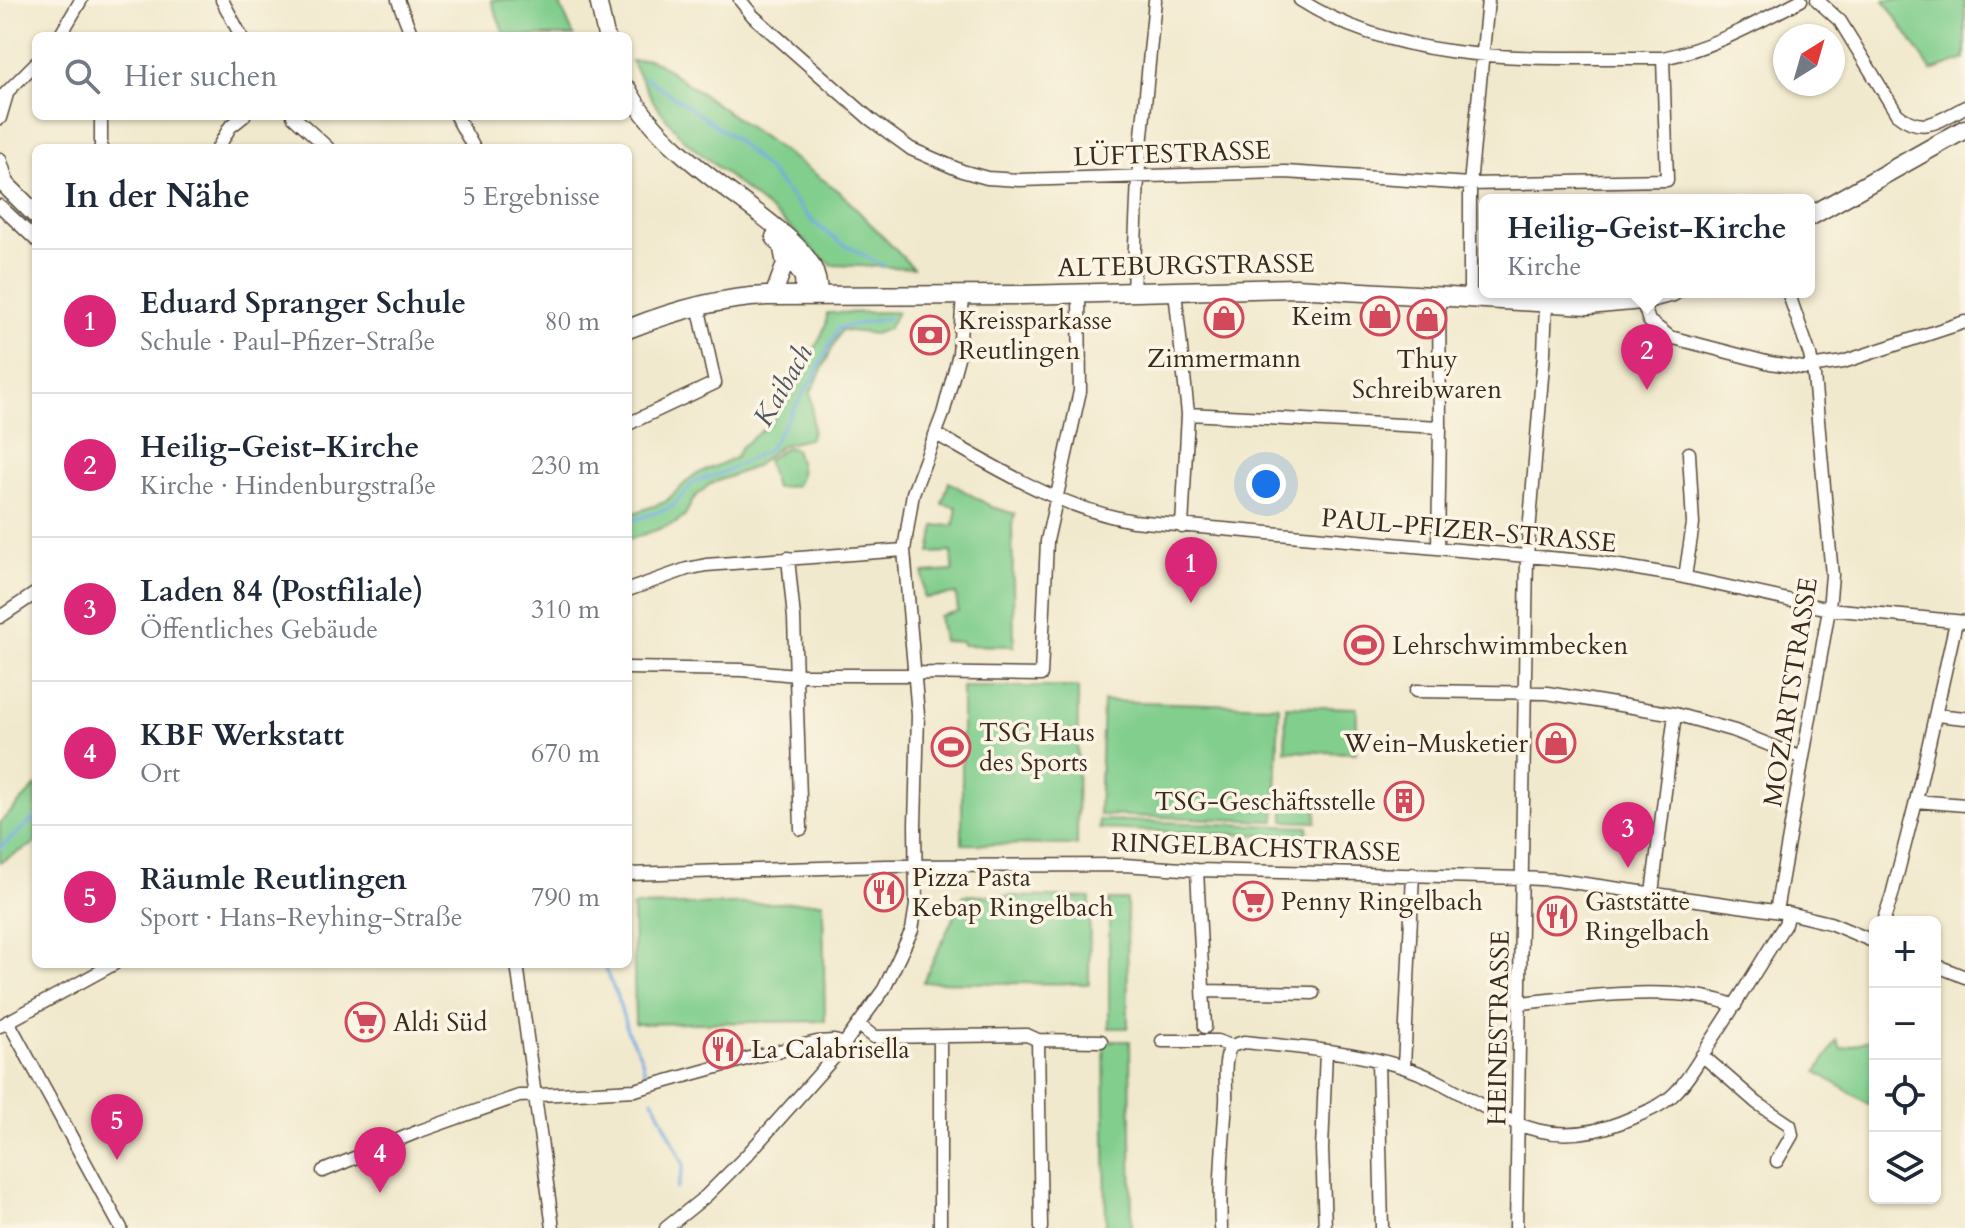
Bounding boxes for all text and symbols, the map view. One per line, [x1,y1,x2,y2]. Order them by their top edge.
north arrow [1773,24,1845,96]
search box [32,32,632,120]
icon: search [60,54,104,98]
text: Hier suchen [124,56,277,97]
street label: LÜFTESTRASSE [1073,133,1271,174]
text: In der Nähe [64,173,250,219]
text: 5 Ergebnisse [463,179,600,214]
popup [1479,194,1815,298]
text: Heilig-Geist-Kirche [1507,208,1787,249]
street label: ALTEBURGSTRASSE [1057,246,1315,285]
text: Kirche [1507,249,1581,284]
text: Eduard Spranger Schule [140,283,466,324]
shop icon: Keim [1359,295,1401,337]
shop icon: Zimmermann [1203,297,1245,339]
shop icon: Thuy Schreibwaren [1406,298,1448,340]
place label: Keim [1292,299,1352,334]
place label: Kreissparkasse Reutlingen [958,303,1112,368]
text: 1 [83,304,97,339]
text: 80 m [544,304,600,339]
bank icon: Kreissparkasse Reutlingen [909,314,951,356]
text: Schule · Paul-Pfizer-Straße [140,324,435,359]
pin: 2 [1621,324,1673,390]
water label: Kaibach [744,337,822,434]
place label: Zimmermann [1147,341,1301,376]
place label: Thuy Schreibwaren [1352,342,1502,407]
text: Heilig-Geist-Kirche [140,427,419,468]
text: 2 [83,448,97,483]
text: 230 m [531,448,600,483]
your location [1246,464,1286,504]
text: Kirche · Hindenburgstraße [140,468,436,503]
street label: PAUL-PFIZER-STRASSE [1320,500,1618,561]
pin: 1 [1165,537,1217,603]
text: Laden 84 (Postfiliale) [140,571,423,612]
street label: MOZARTSTRASSE [1755,575,1826,809]
text: 3 [83,592,97,627]
text: 310 m [531,592,600,627]
text: Öffentliches Gebäude [140,612,378,647]
sports icon: Lehrschwimmbecken [1343,624,1385,666]
place label: Lehrschwimmbecken [1392,628,1629,663]
text: KBF Werkstatt [140,715,344,756]
place label: TSG Haus des Sports [979,715,1095,780]
shop icon: Wein-Musketier [1535,722,1577,764]
sports icon: TSG Haus des Sports [930,726,972,768]
place label: Wein-Musketier [1343,726,1529,761]
text: 4 [83,736,97,771]
text: 670 m [531,736,600,771]
text: Ort [140,756,180,791]
building icon: TSG-Geschäftsstelle [1383,780,1425,822]
place label: TSG-Geschäftsstelle [1154,784,1376,819]
pin: 3 [1602,802,1654,868]
street label: RINGELBACHSTRASSE [1110,825,1401,870]
text: Räumle Reutlingen [140,859,407,900]
place label: Pizza Pasta Kebap Ringelbach [912,860,1114,925]
restaurant icon: Pizza Pasta Kebap Ringelbach [863,871,905,913]
text: 5 [83,880,97,915]
text: 790 m [531,880,600,915]
supermarket icon: Penny Ringelbach [1232,880,1274,922]
place label: Penny Ringelbach [1281,884,1483,919]
place label: Gaststätte Ringelbach [1585,884,1709,949]
restaurant icon: Gaststätte Ringelbach [1536,895,1578,937]
text: Sport · Hans-Reyhing-Straße [140,900,463,935]
map controls [1869,916,1941,1204]
button: + [1869,916,1941,988]
street label: HEINESTRASSE [1479,930,1518,1126]
button: − [1869,988,1941,1060]
supermarket icon: Aldi Süd [344,1001,386,1043]
place label: Aldi Süd [393,1005,488,1040]
restaurant icon: La Calabrisella [702,1028,744,1070]
place label: La Calabrisella [751,1032,910,1067]
button: locate [1869,1060,1941,1132]
pin: 5 [91,1094,143,1160]
pin: 4 [354,1127,406,1193]
button: layers [1869,1132,1941,1204]

